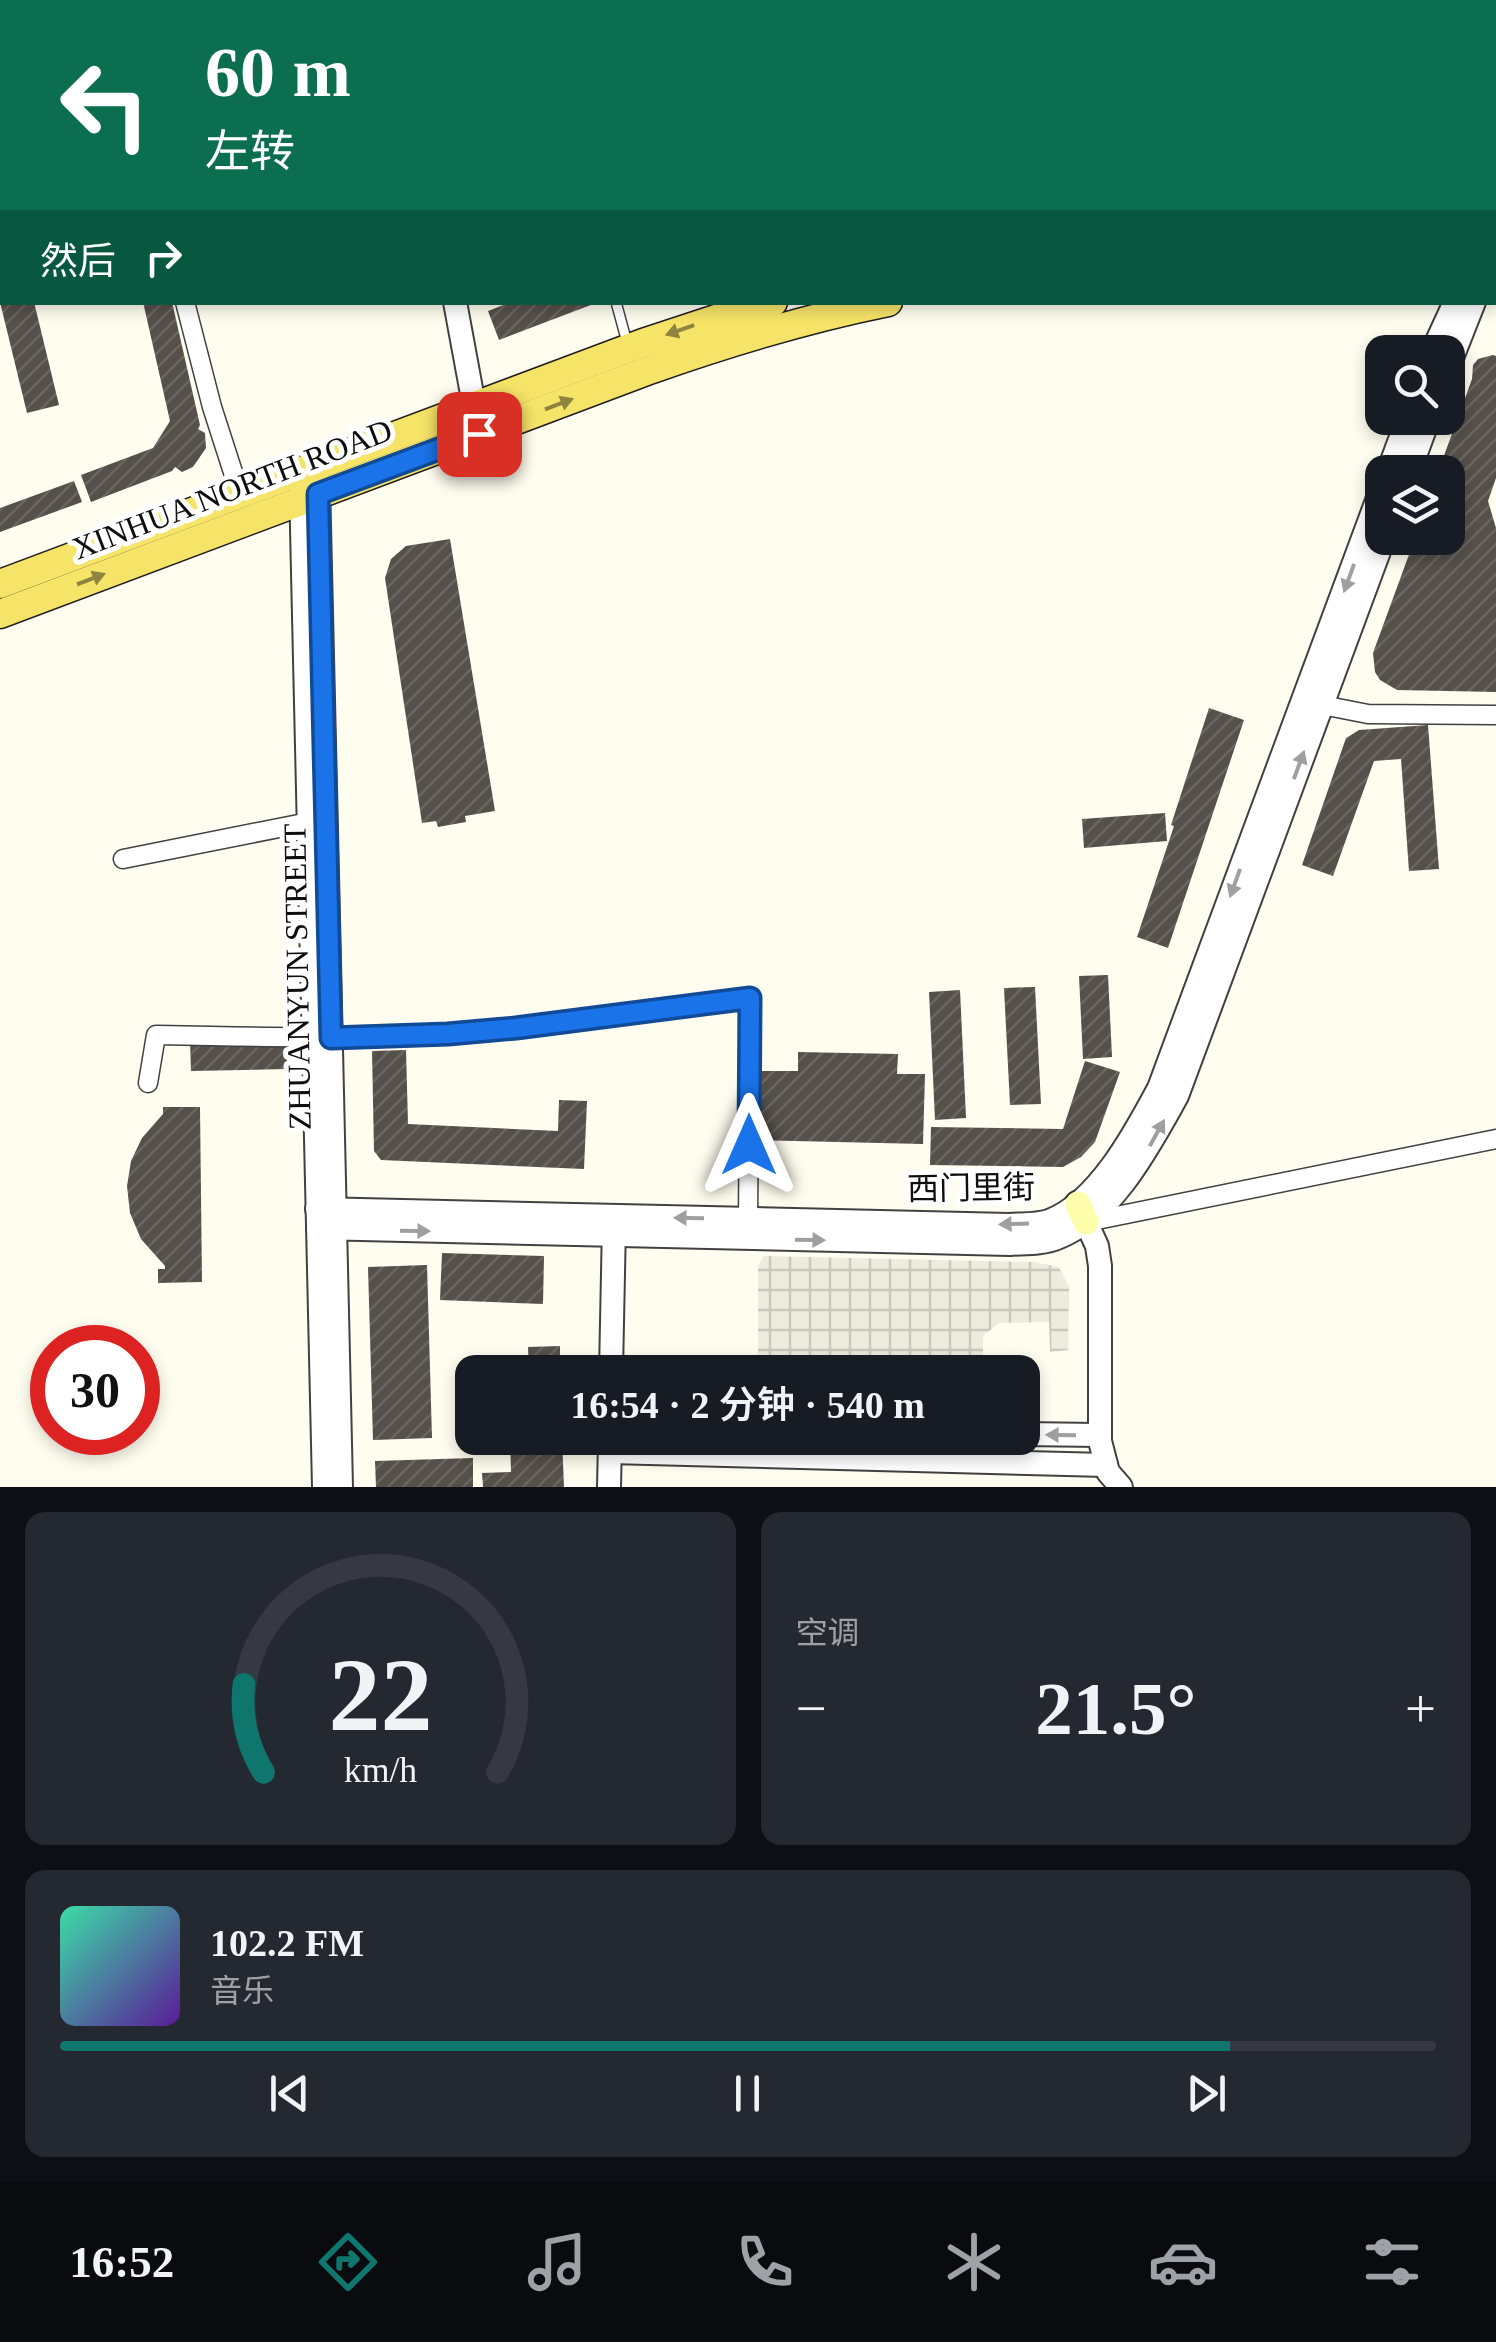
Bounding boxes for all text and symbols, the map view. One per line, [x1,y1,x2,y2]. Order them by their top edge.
text: 60 m [205,34,351,111]
icon: left [40,40,170,170]
text: 左转 [205,127,295,177]
icon: right [136,230,191,285]
text: 然后 [40,240,116,282]
one-way arrow [664,324,694,339]
map controls [1365,335,1465,555]
button: search [1365,335,1465,435]
pin [437,392,522,477]
one-way arrow [545,396,575,411]
icon: arrive [452,407,507,462]
street label: XINHUA NORTH ROAD [67,411,397,567]
button: layers [1365,455,1465,555]
one-way arrow [1340,564,1356,594]
one-way arrow [77,571,107,586]
one-way arrow [1292,749,1308,779]
street label: ZHUANYUN STREET [276,823,318,1131]
one-way arrow [1227,868,1242,898]
position arrow [697,1093,801,1197]
one-way arrow [1148,1118,1165,1147]
street label: 西门里街 [907,1169,1035,1207]
one-way arrow [673,1209,705,1225]
one-way arrow [998,1216,1030,1232]
one-way arrow [400,1223,432,1239]
one-way arrow [795,1232,827,1248]
speed limit sign: 30 [30,1325,160,1455]
text: 16:54 · 2 分钟 · 540 m [570,1384,925,1426]
one-way arrow [1044,1426,1076,1442]
text: 空调 [796,1615,860,1651]
text: 22 [328,1637,432,1752]
text: 21.5° [1035,1667,1196,1750]
text: − [796,1678,827,1739]
text: + [1405,1678,1436,1739]
text: km/h [344,1750,417,1790]
text: 102.2 FM [210,1922,364,1964]
text: 音乐 [210,1973,274,2009]
icon: previous [262,2066,317,2121]
icon: pause [720,2066,775,2121]
icon: next [1179,2066,1234,2121]
icon: directions [313,2227,383,2297]
icon: music [522,2227,592,2297]
icon: phone [730,2227,800,2297]
icon: climate [939,2227,1009,2297]
icon: car [1148,2227,1218,2297]
icon: filters [1357,2227,1427,2297]
text: 16:52 [69,2237,174,2287]

